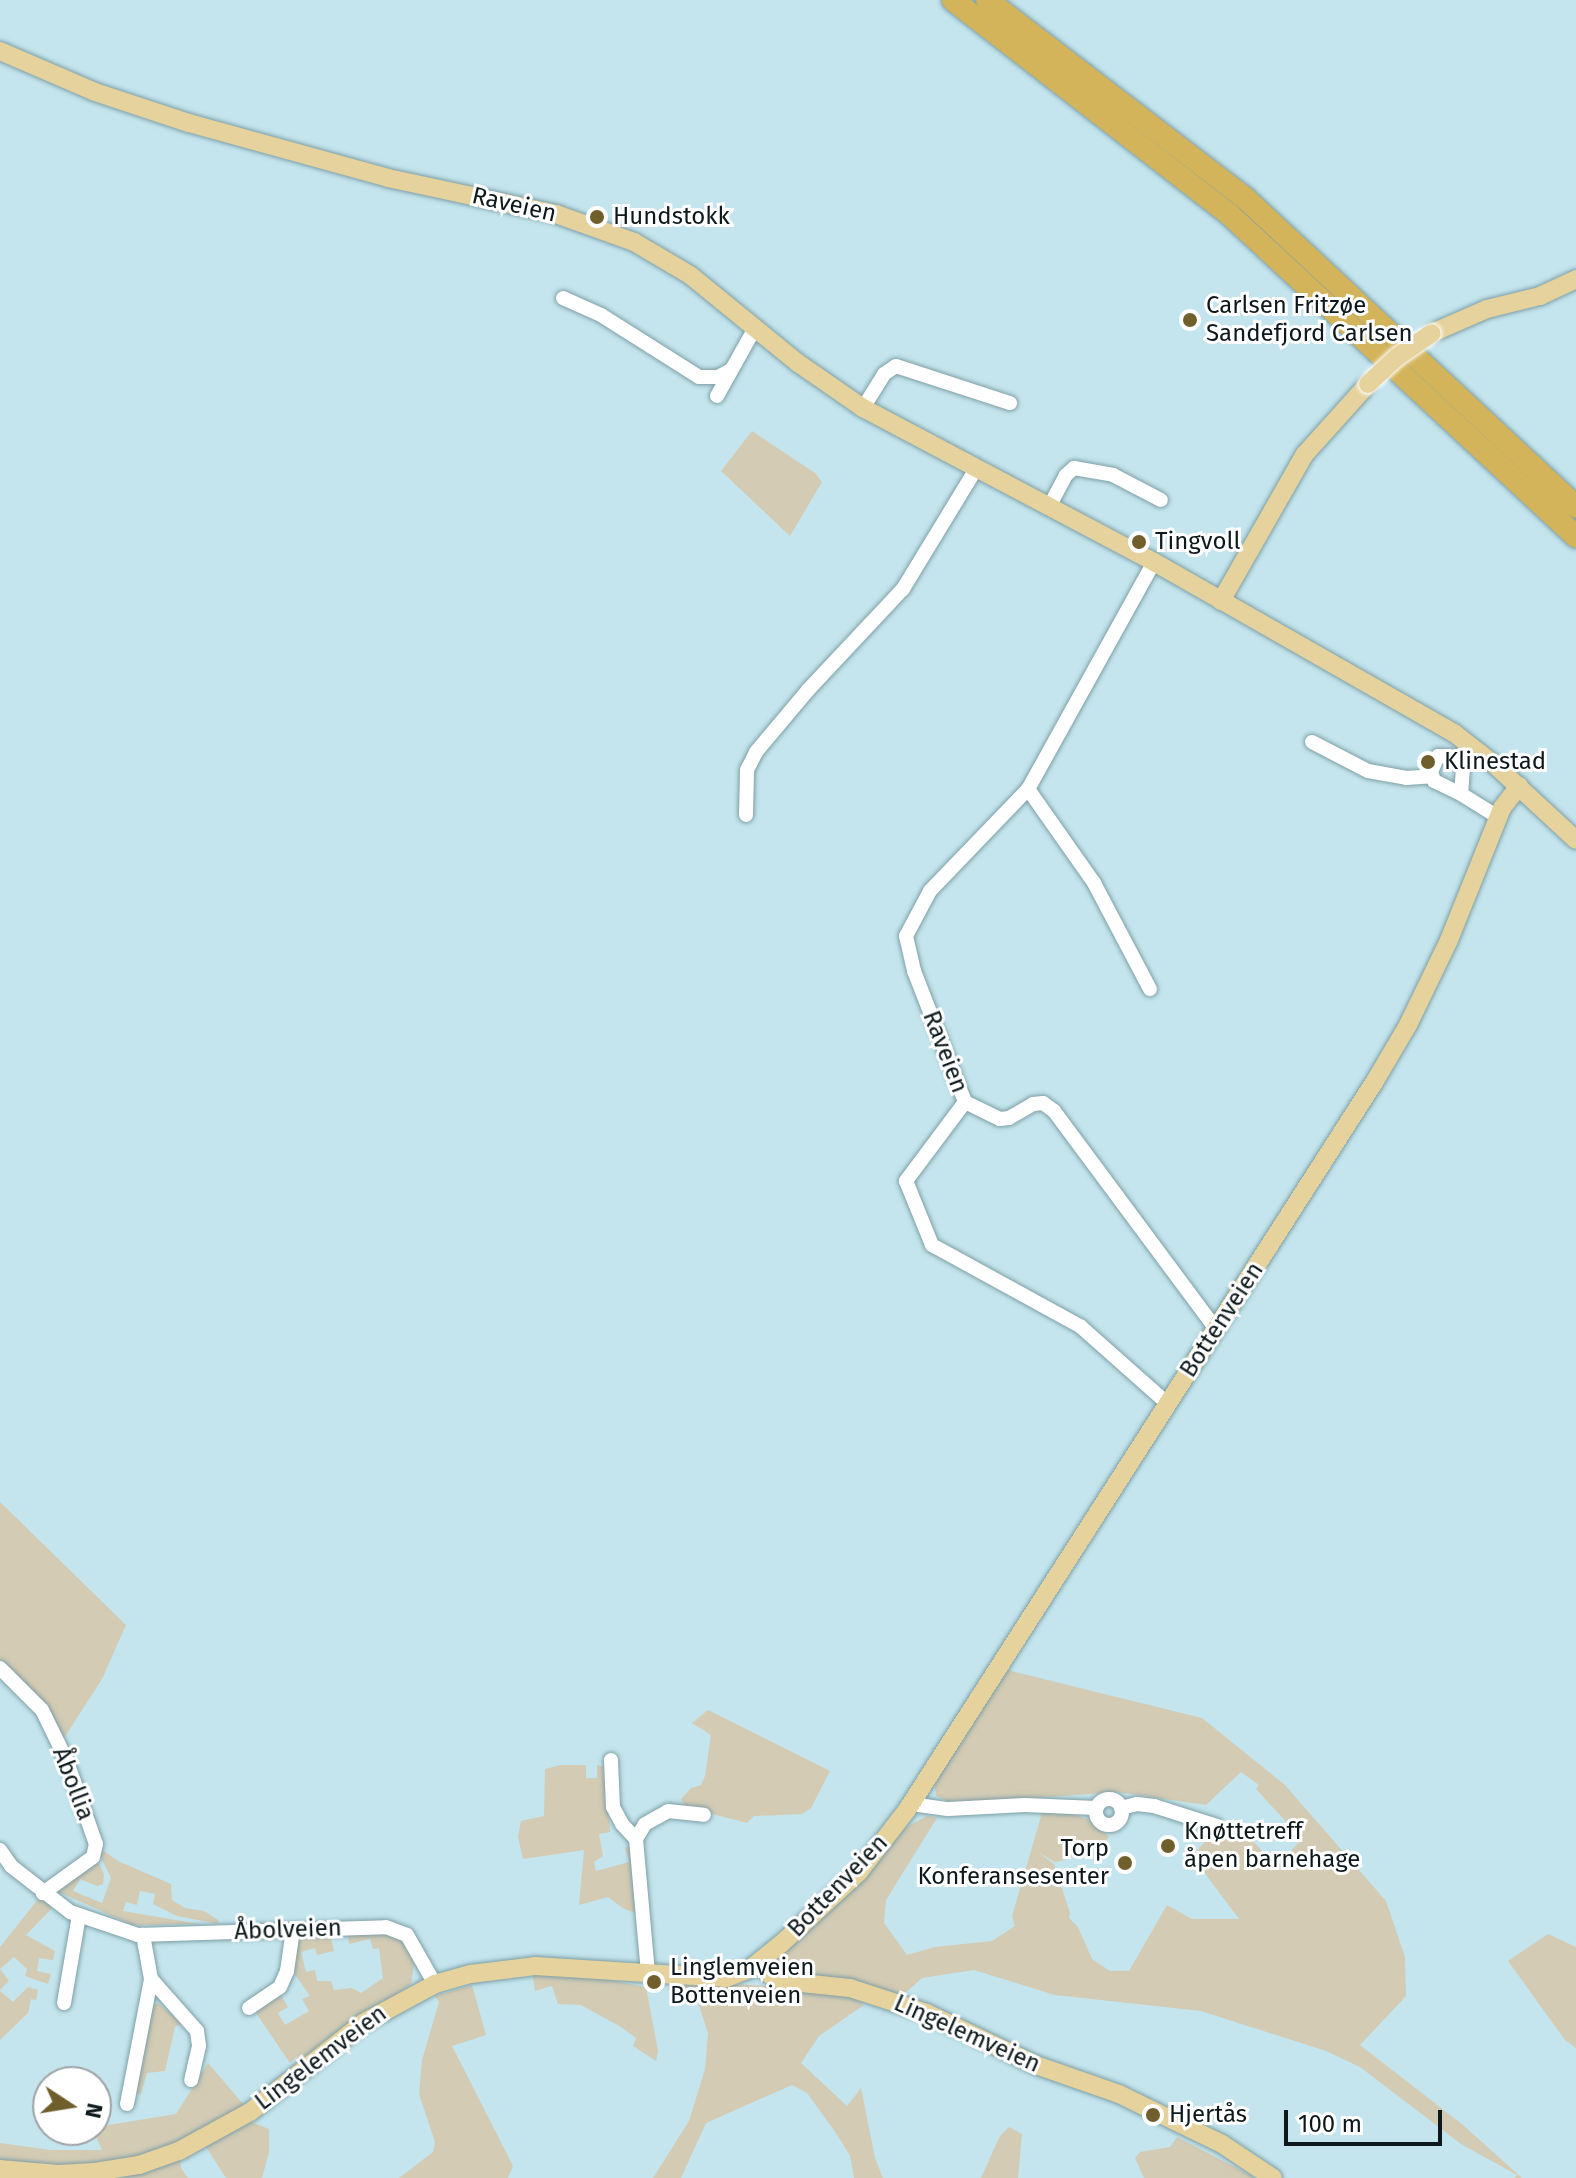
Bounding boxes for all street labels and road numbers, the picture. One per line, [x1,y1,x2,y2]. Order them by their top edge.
street label: Raveien [469,181,559,229]
street label: Raveien [916,1007,974,1097]
street label: Bottenveien [1174,1257,1270,1383]
street label: Åbollia [46,1743,100,1825]
street label: Bottenveien [782,1829,894,1943]
street label: Åbolveien [234,1914,342,1946]
street label: Lingelemveien [889,1989,1045,2079]
street label: Lingelemveien [250,1999,392,2117]

